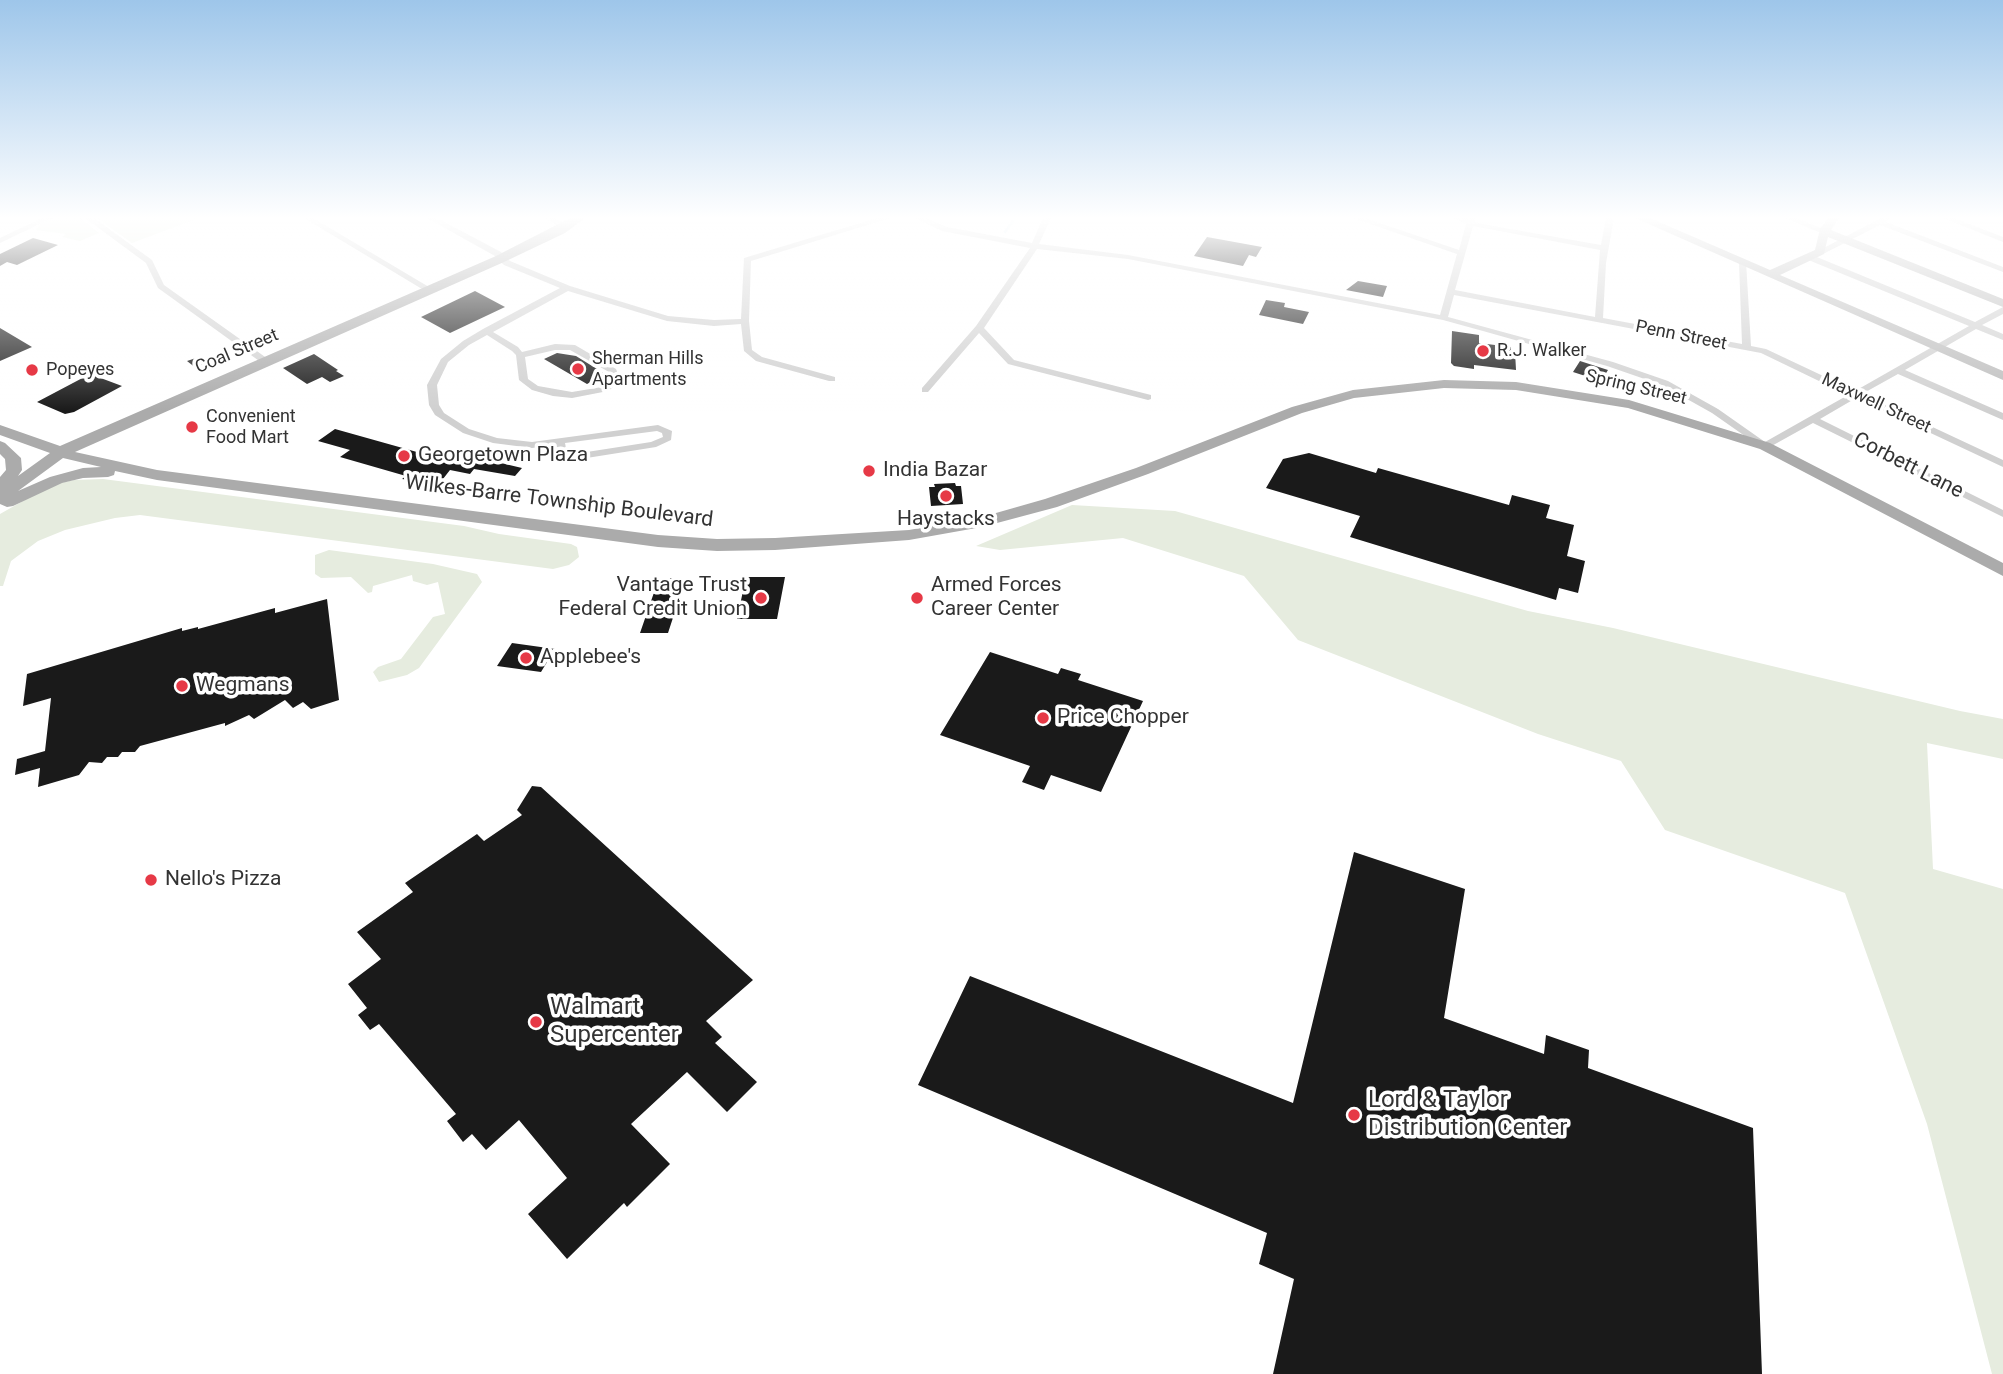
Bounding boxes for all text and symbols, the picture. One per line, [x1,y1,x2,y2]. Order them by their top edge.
street label: Penn Street [1633,317,1729,355]
street label: Coal Street [192,325,282,379]
place label: R.J. Walker [1497,340,1586,362]
marker: R.J. Walker [1475,343,1491,359]
place label: Sherman Hills Apartments [592,348,703,390]
place label: Popeyes [46,359,114,381]
marker: Sherman Hills Apartments [570,361,586,377]
marker: Popeyes [24,362,40,378]
street label: Spring Street [1583,366,1689,410]
street label: Maxwell Street [1818,369,1934,439]
place label: Convenient Food Mart [206,406,296,448]
marker: Convenient Food Mart [184,419,200,435]
street label: Corbett Lane [1849,428,1967,504]
place label: Georgetown Plaza [418,443,588,469]
marker: Georgetown Plaza [396,448,412,464]
place label: India Bazar [883,458,987,484]
marker: India Bazar [861,463,877,479]
street label: Wilkes-Barre Township Boulevard [403,471,715,533]
marker: Haystacks [938,488,954,504]
place label: Haystacks [897,507,995,533]
place label: Vantage Trust Federal Credit Union [558,573,747,623]
place label: Armed Forces Career Center [931,573,1062,623]
marker: Vantage Trust Federal Credit Union [753,590,769,606]
marker: Armed Forces Career Center [909,590,925,606]
place label: Applebee's [540,645,641,671]
marker: Applebee's [518,650,534,666]
place label: Wegmans [196,673,290,699]
marker: Wegmans [174,678,190,694]
place label: Price Chopper [1057,705,1189,731]
marker: Price Chopper [1035,710,1051,726]
place label: Nello's Pizza [165,867,281,893]
marker: Nello's Pizza [143,872,159,888]
place label: Walmart Supercenter [550,994,679,1050]
marker: Walmart Supercenter [528,1014,544,1030]
place label: Lord & Taylor Distribution Center [1368,1087,1567,1143]
marker: Lord & Taylor Distribution Center [1346,1107,1362,1123]

